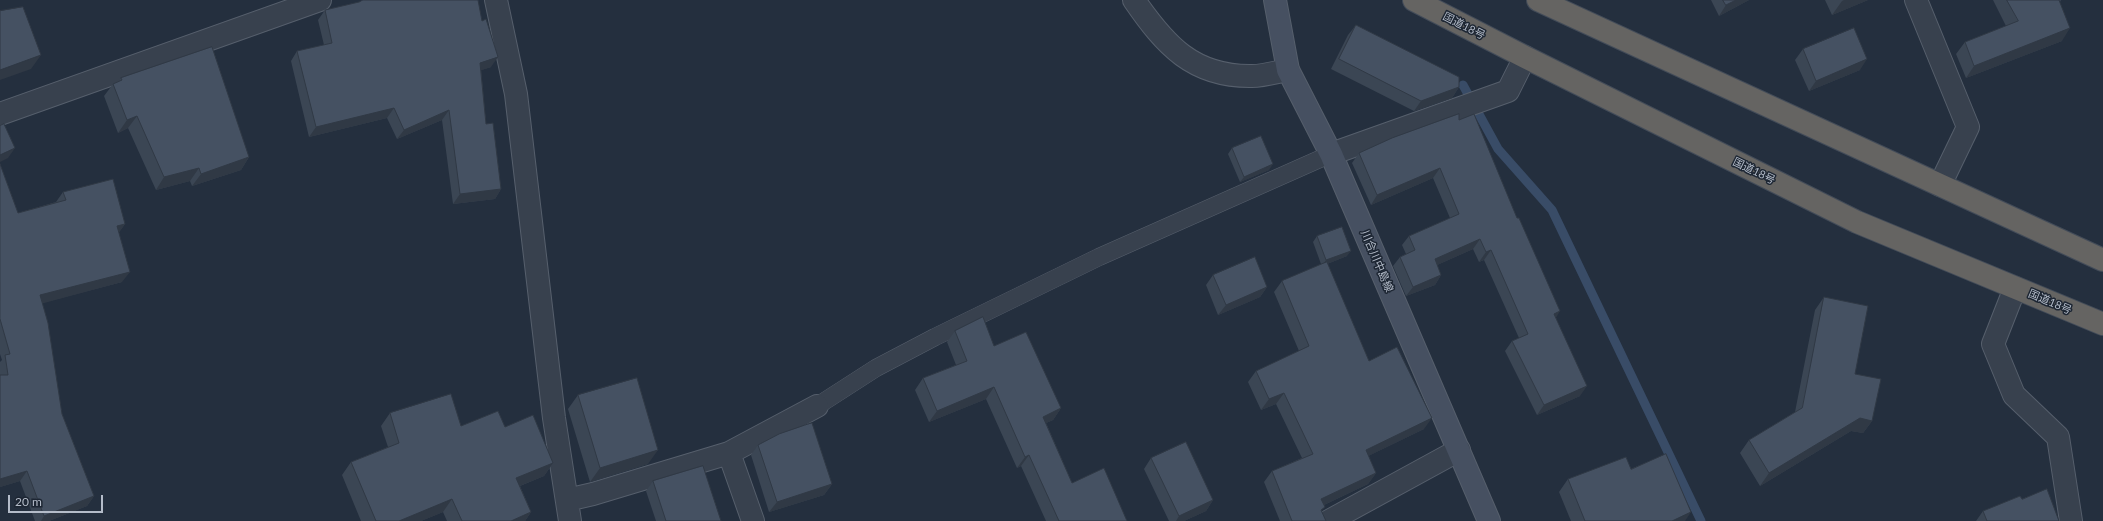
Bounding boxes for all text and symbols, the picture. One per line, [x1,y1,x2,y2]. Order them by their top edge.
street label: 国道18号 [1441,10,1487,42]
street label: 国道18号 [1731,155,1777,187]
street label: 川合川中島線 [1358,228,1396,294]
street label: 国道18号 [2026,287,2074,317]
scale bar [10,487,105,513]
text: 20 m [15,494,42,509]

